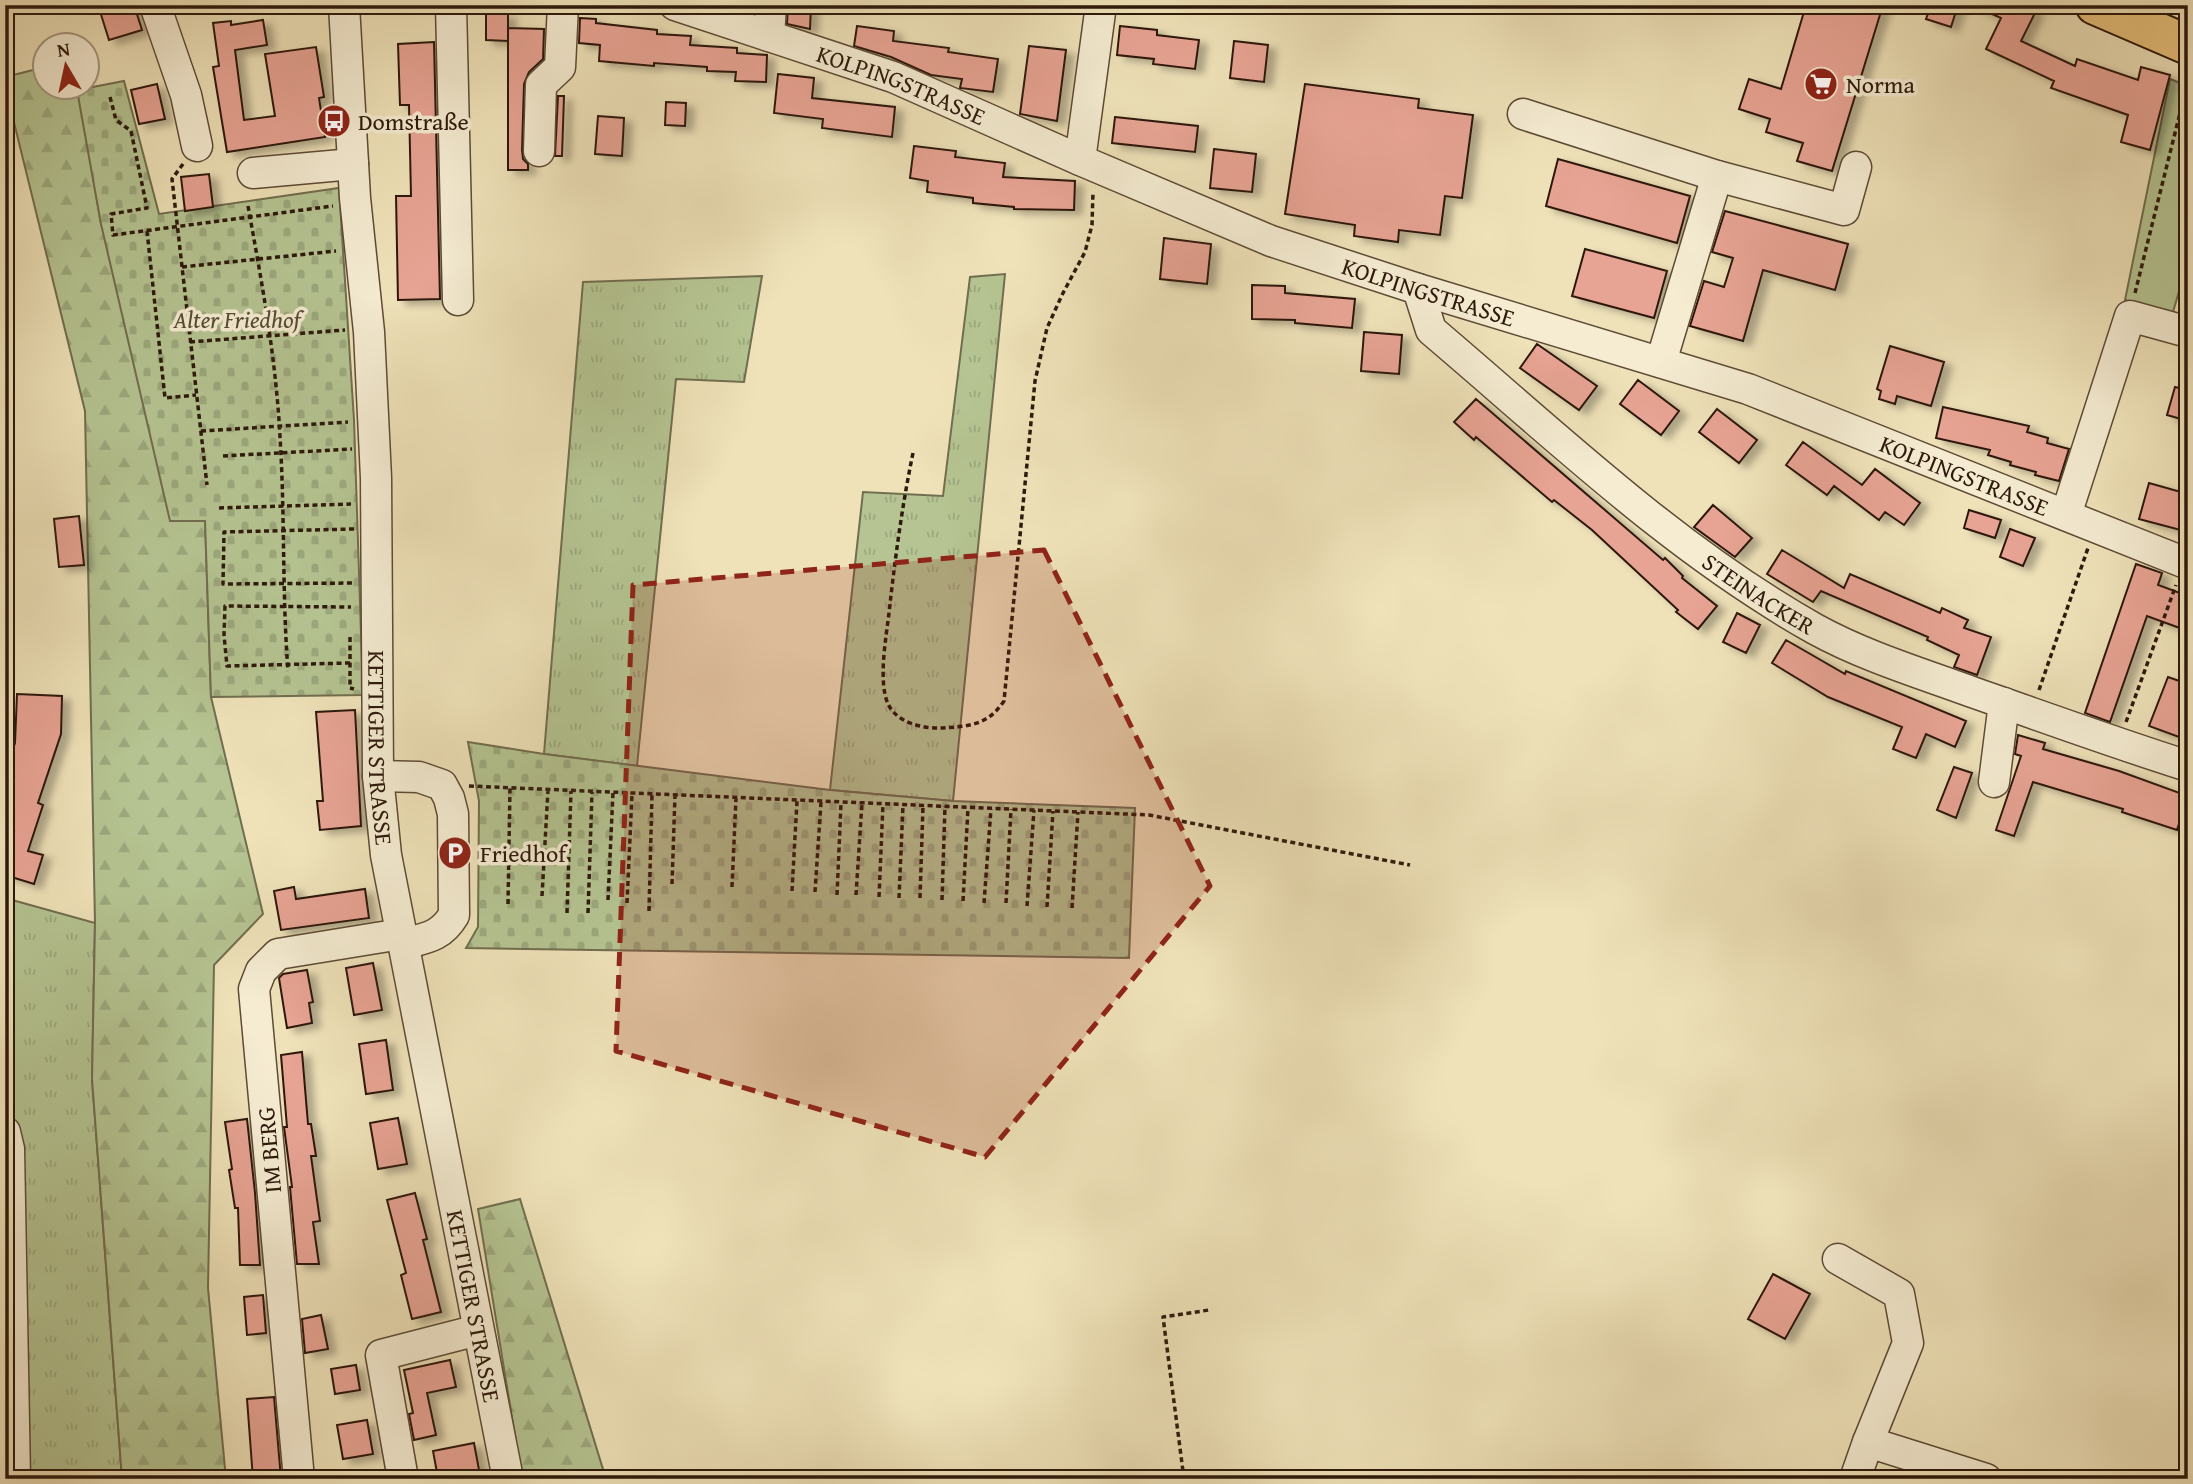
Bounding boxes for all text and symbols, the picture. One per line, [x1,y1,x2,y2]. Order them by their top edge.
north arrow [32,32,102,102]
text: N [55,34,72,64]
street label: KOLPINGSTRASSE [812,36,991,134]
supermarket icon: Norma [1802,65,1840,103]
place label: Norma [1846,67,1915,102]
bus stop icon: Domstraße [315,102,353,140]
place label: Domstraße [358,104,469,139]
street label: KOLPINGSTRASSE [1338,248,1519,335]
park label: Alter Friedhof [173,302,306,337]
street label: KOLPINGSTRASSE [1875,426,2054,524]
street label: STEINACKER [1695,544,1822,643]
street label: KETTIGER STRASSE [360,650,402,847]
parking icon: Friedhof [436,834,474,872]
place label: Friedhof [480,836,568,871]
street label: IM BERG [248,1106,290,1194]
street label: KETTIGER STRASSE [438,1207,510,1405]

